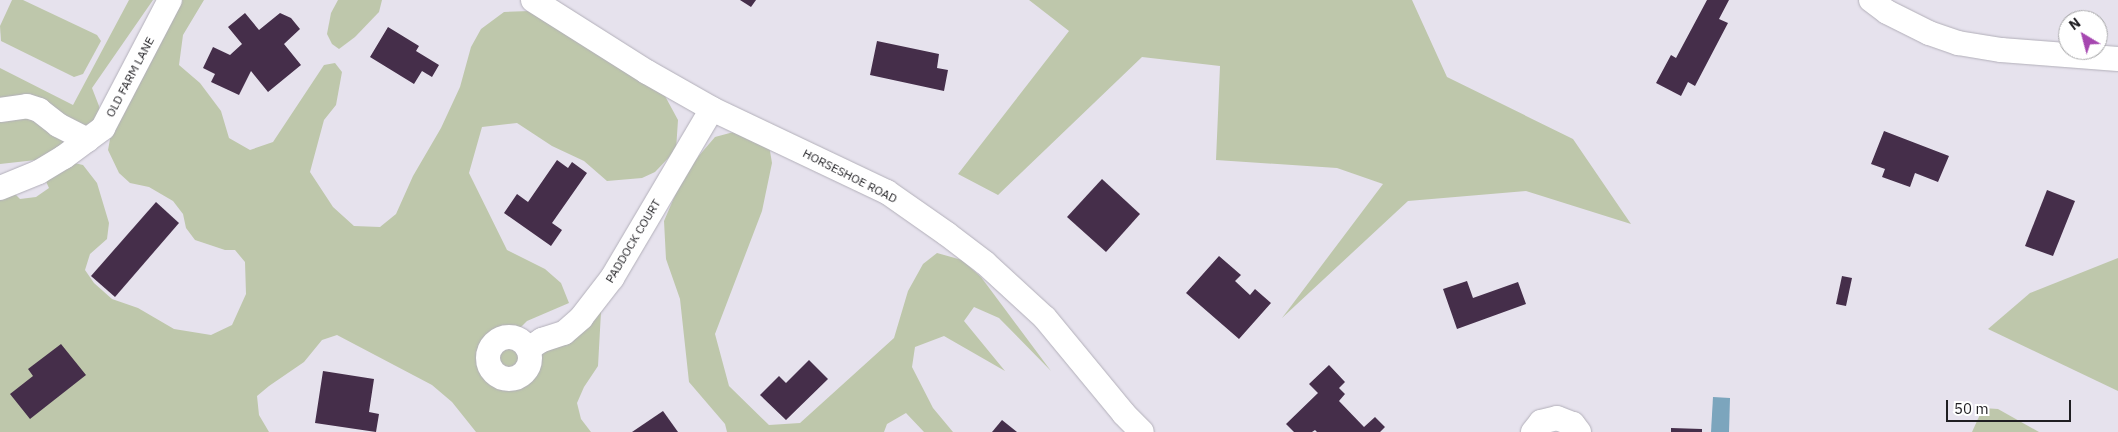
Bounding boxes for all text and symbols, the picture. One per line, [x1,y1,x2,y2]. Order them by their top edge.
north arrow [2058,10,2108,60]
text: N [2065,14,2084,34]
street label: OLD FARM LANE [103,34,157,120]
street label: HORSESHOE ROAD [800,146,900,206]
street label: PADDOCK COURT [602,197,664,285]
scale bar [1948,390,2073,422]
text: 50 m [1954,399,1989,418]

